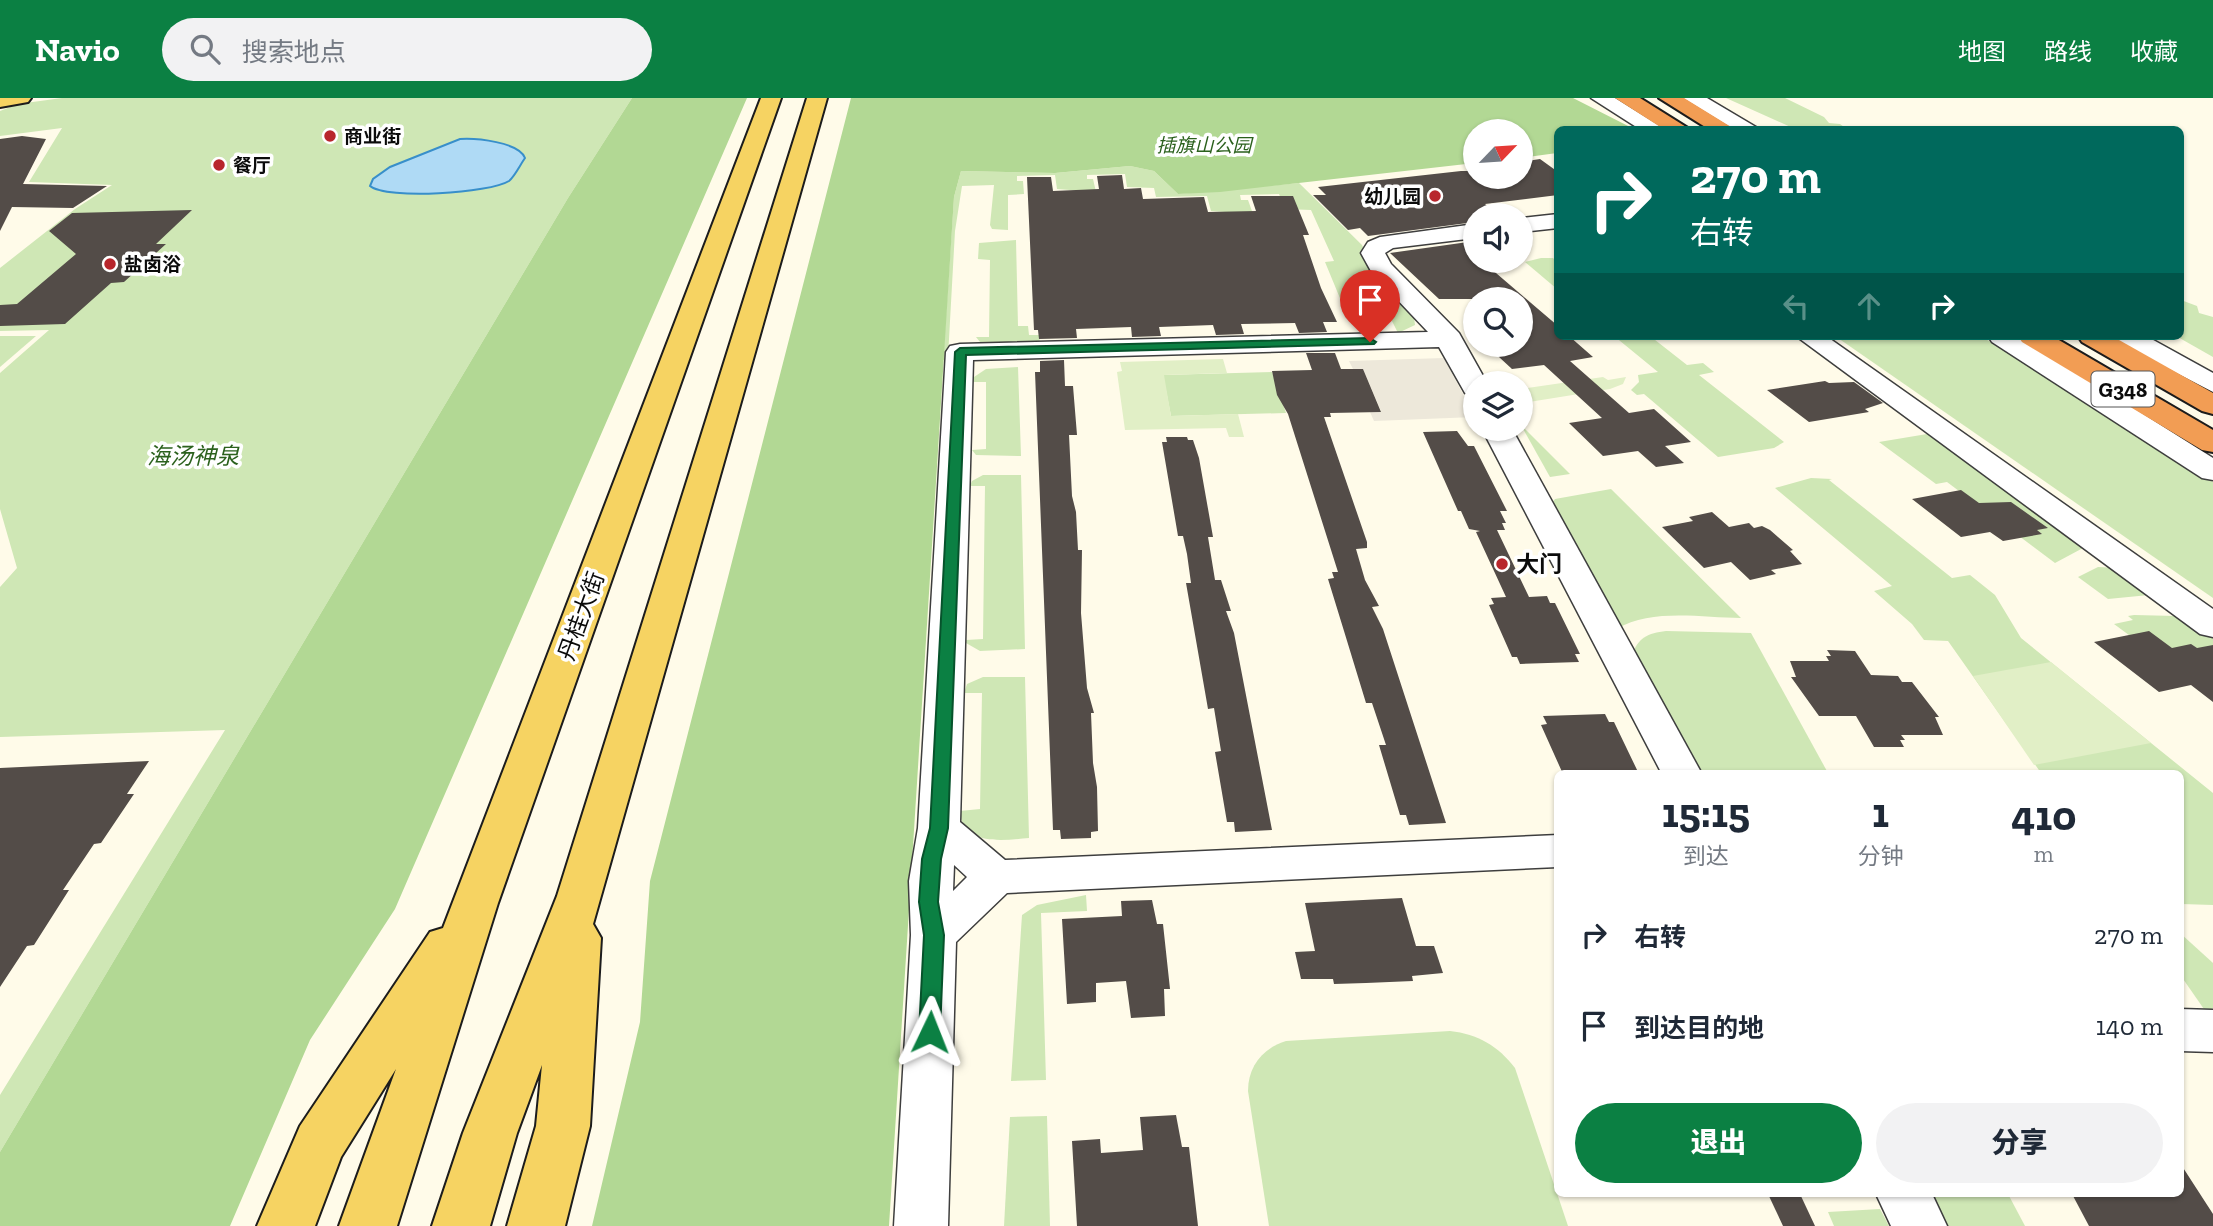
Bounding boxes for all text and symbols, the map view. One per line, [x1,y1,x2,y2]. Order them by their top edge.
search box [162,18,652,81]
text: Navio [35,30,120,69]
icon: search [186,30,224,68]
text: 搜索地点 [242,36,346,68]
text: 地图 [1958,37,2006,66]
text: 路线 [2044,37,2092,66]
text: 收藏 [2130,37,2178,66]
north arrow [1463,119,1533,189]
map controls [1463,119,1533,441]
place label: 商业街 [344,125,401,148]
marker: 商业街 [322,128,338,144]
park label: 插旗山公园 [1156,134,1254,157]
text: 270 m [1690,147,1821,206]
place label: 餐厅 [233,154,271,177]
icon: right [1575,154,1666,245]
marker: 餐厅 [211,157,227,173]
place label: 幼儿园 [1364,185,1421,208]
marker: 幼儿园 [1427,188,1443,204]
button: sound [1463,203,1533,273]
text: 右转 [1690,214,1754,252]
place label: 盐卤浴 [124,253,181,276]
marker: 盐卤浴 [102,256,118,272]
pin [1340,270,1400,342]
icon: arrive [1351,281,1389,319]
button: search [1463,287,1533,357]
icon: left [1777,287,1815,325]
icon: ahead [1850,287,1888,325]
icon: right [1923,287,1961,325]
button: layers [1463,371,1533,441]
road number: G348 [2092,372,2154,406]
park label: 海汤神泉 [147,442,240,470]
place label: 大门 [1516,550,1562,578]
marker: 大门 [1494,556,1510,572]
street label: 丹桂大街 [552,568,610,664]
text: 15:15 [1662,787,1750,838]
text: 1 [1872,787,1889,838]
text: 410 [2011,790,2076,841]
text: m [2034,840,2054,868]
text: 到达 [1683,842,1729,870]
text: 分钟 [1858,842,1904,870]
icon: right [1575,916,1613,954]
text: 270 m [2094,919,2163,951]
text: 右转 [1634,921,1686,953]
position arrow [893,995,967,1069]
icon: arrive [1575,1007,1613,1045]
text: 140 m [2096,1010,2163,1042]
text: 到达目的地 [1634,1012,1764,1044]
button: 退出 [1575,1103,1862,1183]
button: 分享 [1876,1103,2163,1183]

